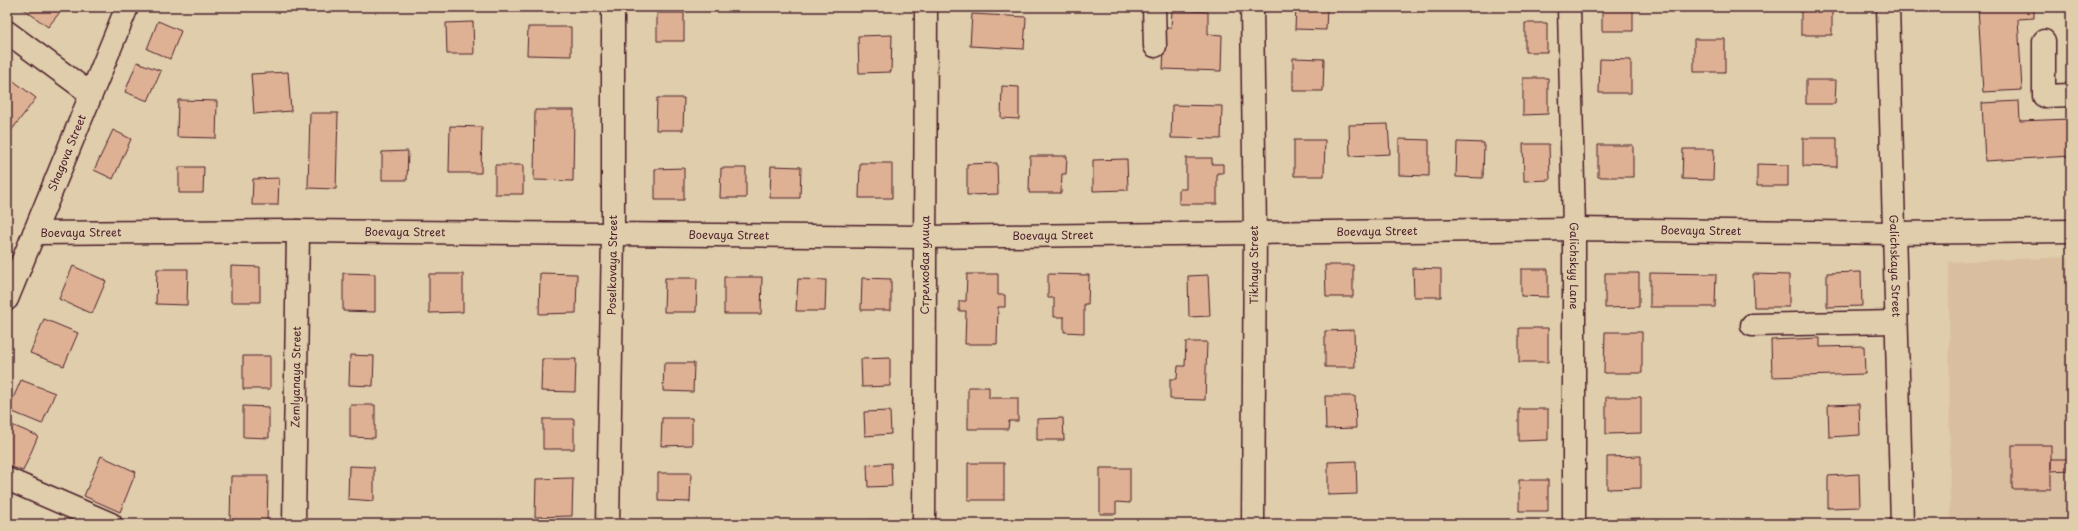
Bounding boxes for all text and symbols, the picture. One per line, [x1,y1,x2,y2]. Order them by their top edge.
street label: Shagova Street [43,111,90,194]
street label: Poselkovaya Street [603,214,621,315]
street label: Galichskaya Street [1886,214,1905,318]
street label: Стрелковая улица [916,216,933,314]
street label: Boevaya Street [1660,221,1742,239]
street label: Boevaya Street [1336,222,1418,240]
street label: Galichskyy Lane [1566,222,1583,310]
street label: Boevaya Street [40,223,122,241]
street label: Boevaya Street [364,223,446,240]
street label: Tikhaya Street [1245,225,1262,305]
street label: Boevaya Street [688,226,770,244]
street label: Boevaya Street [1012,226,1094,244]
street label: Zemlyanaya Street [286,325,305,428]

